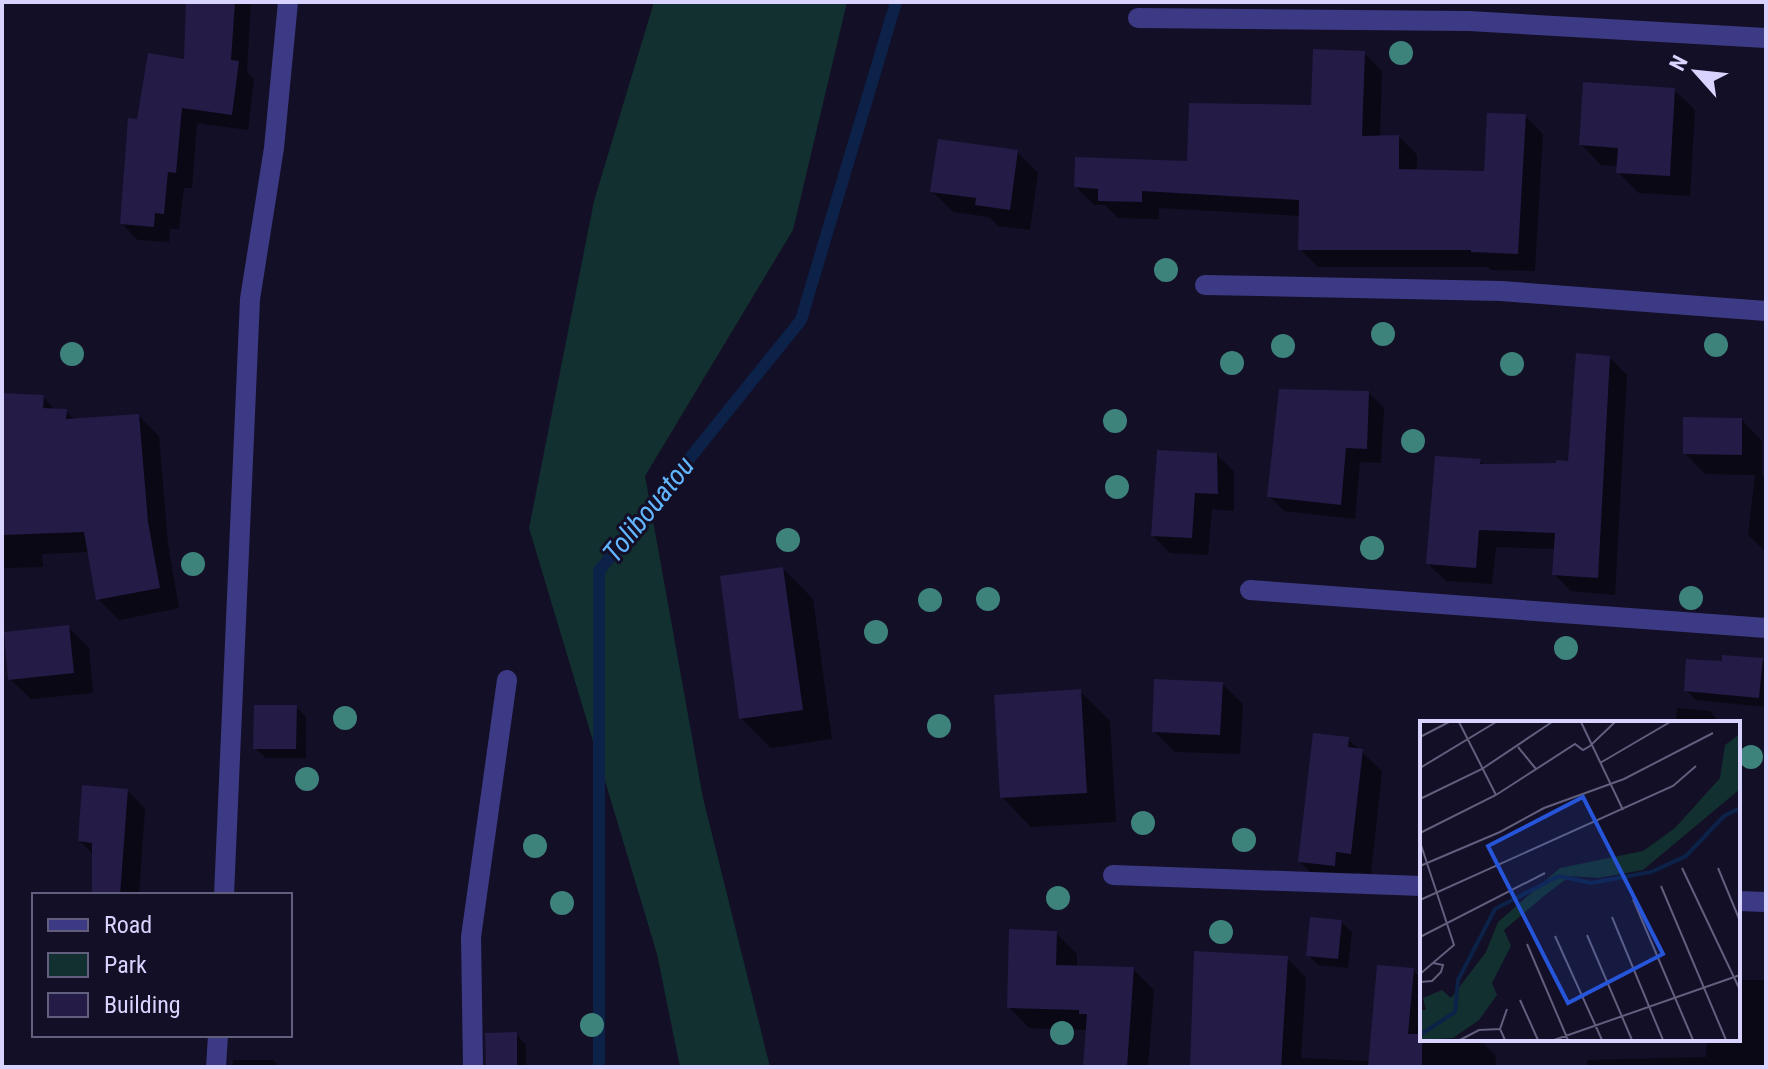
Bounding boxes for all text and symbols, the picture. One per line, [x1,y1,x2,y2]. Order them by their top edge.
north arrow [1656,32,1736,112]
text: N [1664,51,1693,75]
water label: Tolibouatou [596,450,701,569]
inset map [1420,721,1740,1041]
legend [32,893,292,1037]
text: Road [104,911,152,939]
text: Park [104,951,147,979]
text: Building [104,991,181,1019]

